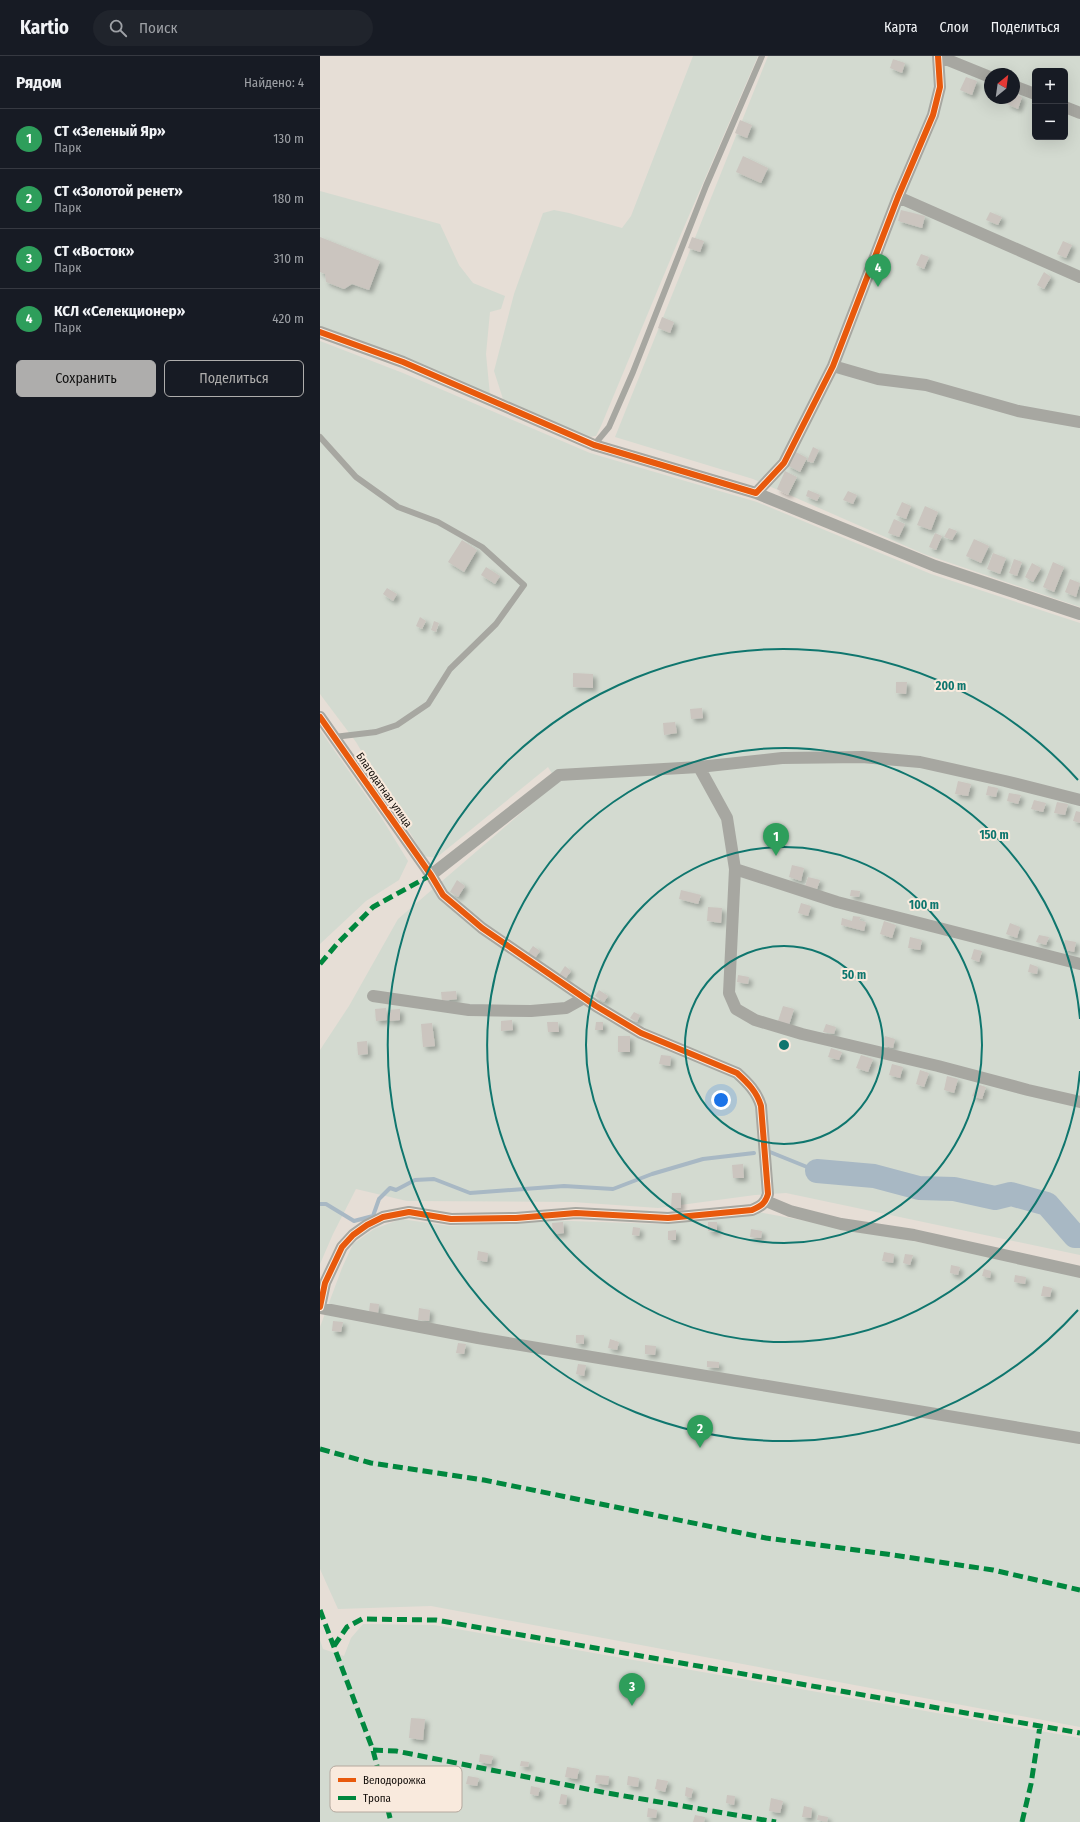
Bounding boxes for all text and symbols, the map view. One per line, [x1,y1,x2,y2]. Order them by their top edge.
search box [93,10,373,46]
text: Kartio [20,16,69,39]
icon: search [107,17,129,39]
text: Поиск [139,19,177,37]
text: Карта [884,19,918,36]
text: Слои [940,19,969,36]
text: Поделиться [991,19,1060,36]
north arrow [984,68,1020,104]
map controls [1032,68,1068,140]
button: + [1032,68,1068,104]
text: Рядом [16,72,61,93]
text: Найдено: 4 [244,75,304,90]
button: − [1032,104,1068,140]
text: СТ «Зеленый Яр» [54,122,166,140]
text: 1 [26,131,32,146]
text: 130 m [273,131,304,146]
text: Парк [54,140,81,155]
text: СТ «Золотой ренет» [54,182,183,200]
text: 2 [26,191,32,206]
text: 180 m [273,191,304,206]
text: Парк [54,200,81,215]
text: СТ «Восток» [54,242,134,260]
text: 3 [26,251,32,266]
text: 310 m [274,251,304,266]
pin: 4 [865,254,891,287]
text: Парк [54,260,81,275]
text: КСЛ «Селекционер» [54,302,185,320]
text: 4 [26,311,32,326]
text: 420 m [272,311,304,326]
text: Парк [54,320,81,335]
button: Сохранить [16,360,156,397]
button: Поделиться [164,360,304,397]
text: 200 m [935,679,966,693]
street label: Благодатная улица [353,750,415,830]
pin: 1 [763,823,789,856]
text: 150 m [979,828,1009,842]
text: 100 m [909,898,939,912]
text: 50 m [842,968,866,982]
centre of rings [777,1038,791,1052]
your location [711,1090,731,1110]
pin: 2 [687,1415,713,1448]
pin: 3 [619,1673,645,1706]
legend [330,1766,462,1812]
text: Велодорожка [363,1774,426,1787]
text: Тропа [363,1792,391,1805]

